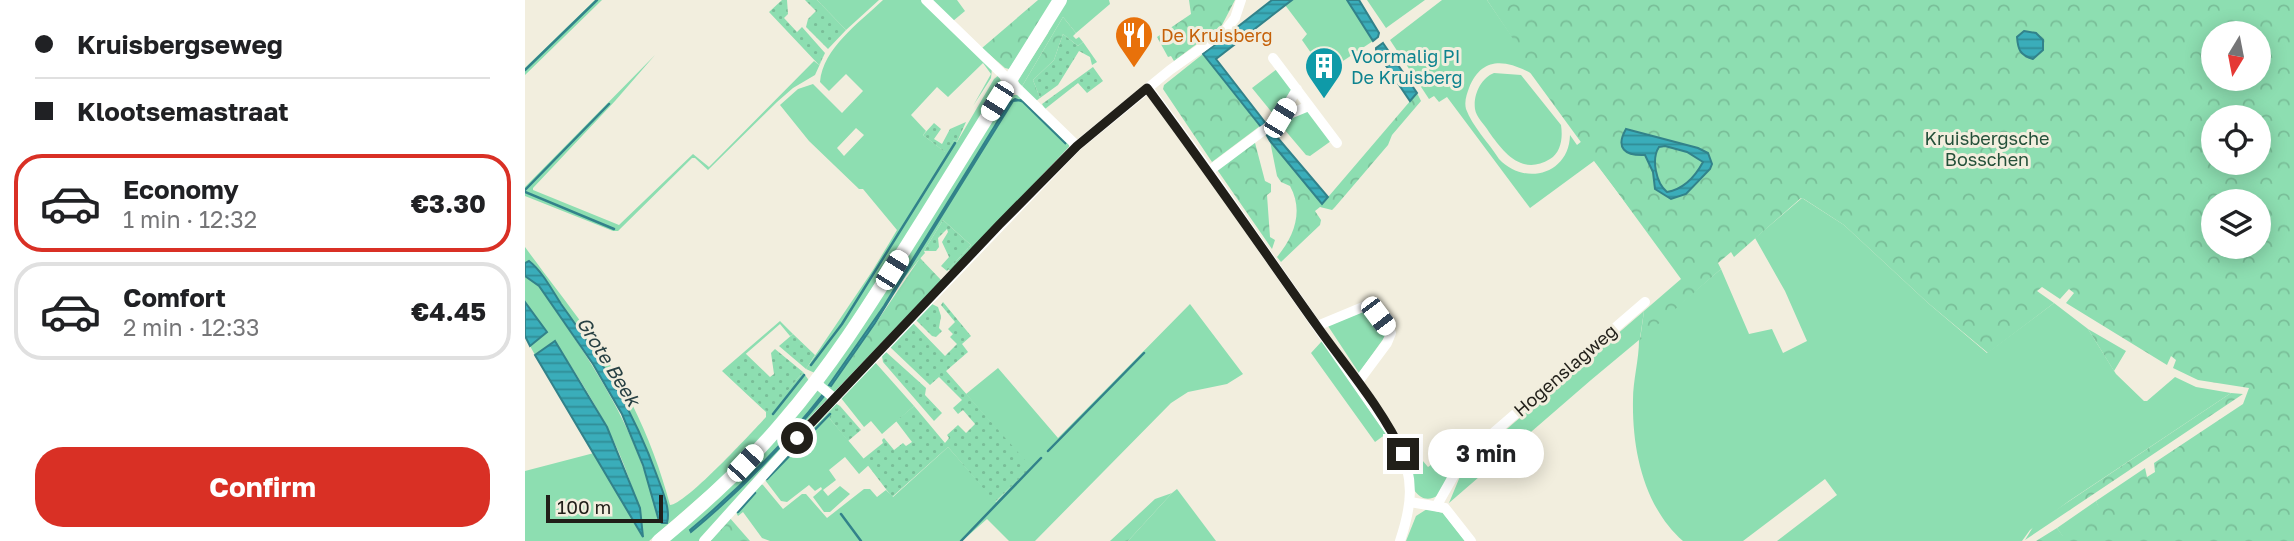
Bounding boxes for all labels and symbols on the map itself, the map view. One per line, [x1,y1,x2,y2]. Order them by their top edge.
restaurant icon: De Kruisberg [1113,14,1155,69]
north arrow [2201,21,2271,91]
place label: De Kruisberg [1161,24,1273,46]
building icon: Voormalig PI De Kruisberg [1303,45,1345,100]
place label: Voormalig PI De Kruisberg [1351,45,1463,88]
car [977,78,1018,124]
car [1261,95,1300,141]
park label: Kruisbergsche Bosschen [1925,127,2049,170]
car [872,247,913,293]
car [1357,293,1400,339]
water label: Grote Beek [573,312,647,412]
street label: Hogenslagweg [1509,319,1621,421]
route start [781,422,813,454]
callout: 3 min [1428,430,1543,478]
route end [1387,438,1419,470]
car [723,440,768,486]
scale bar [546,492,663,524]

